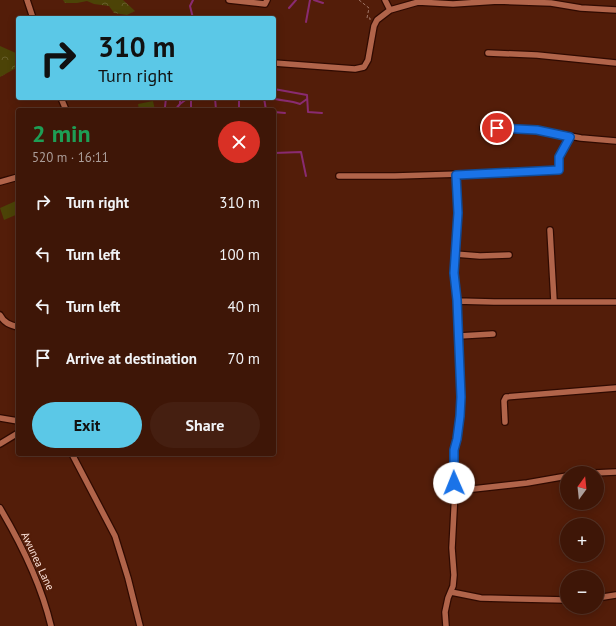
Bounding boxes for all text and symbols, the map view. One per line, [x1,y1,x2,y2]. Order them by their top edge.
text: 310 m [98,28,175,65]
icon: right [32,32,84,84]
text: Turn right [98,64,173,87]
pin [480,111,514,145]
icon: arrive [486,117,508,139]
text: 2 min [32,118,91,149]
button: close [218,121,260,163]
text: 520 m · 16:11 [32,149,109,166]
icon: right [32,191,54,213]
text: Turn right [66,193,129,212]
text: 310 m [219,193,260,212]
icon: left [32,243,54,265]
text: Turn left [66,245,120,264]
text: 100 m [219,245,260,264]
icon: left [32,295,54,317]
text: Turn left [66,297,120,316]
text: 40 m [227,297,260,316]
icon: arrive [32,347,54,369]
text: Arrive at destination [66,349,197,368]
text: 70 m [227,349,260,368]
button: Exit [32,402,142,448]
button: Share [150,402,260,448]
position arrow [433,462,475,504]
north arrow [560,466,604,510]
map controls [560,466,604,614]
button: + [560,518,604,562]
street label: Awunea Lane [18,530,58,593]
button: − [560,570,604,614]

